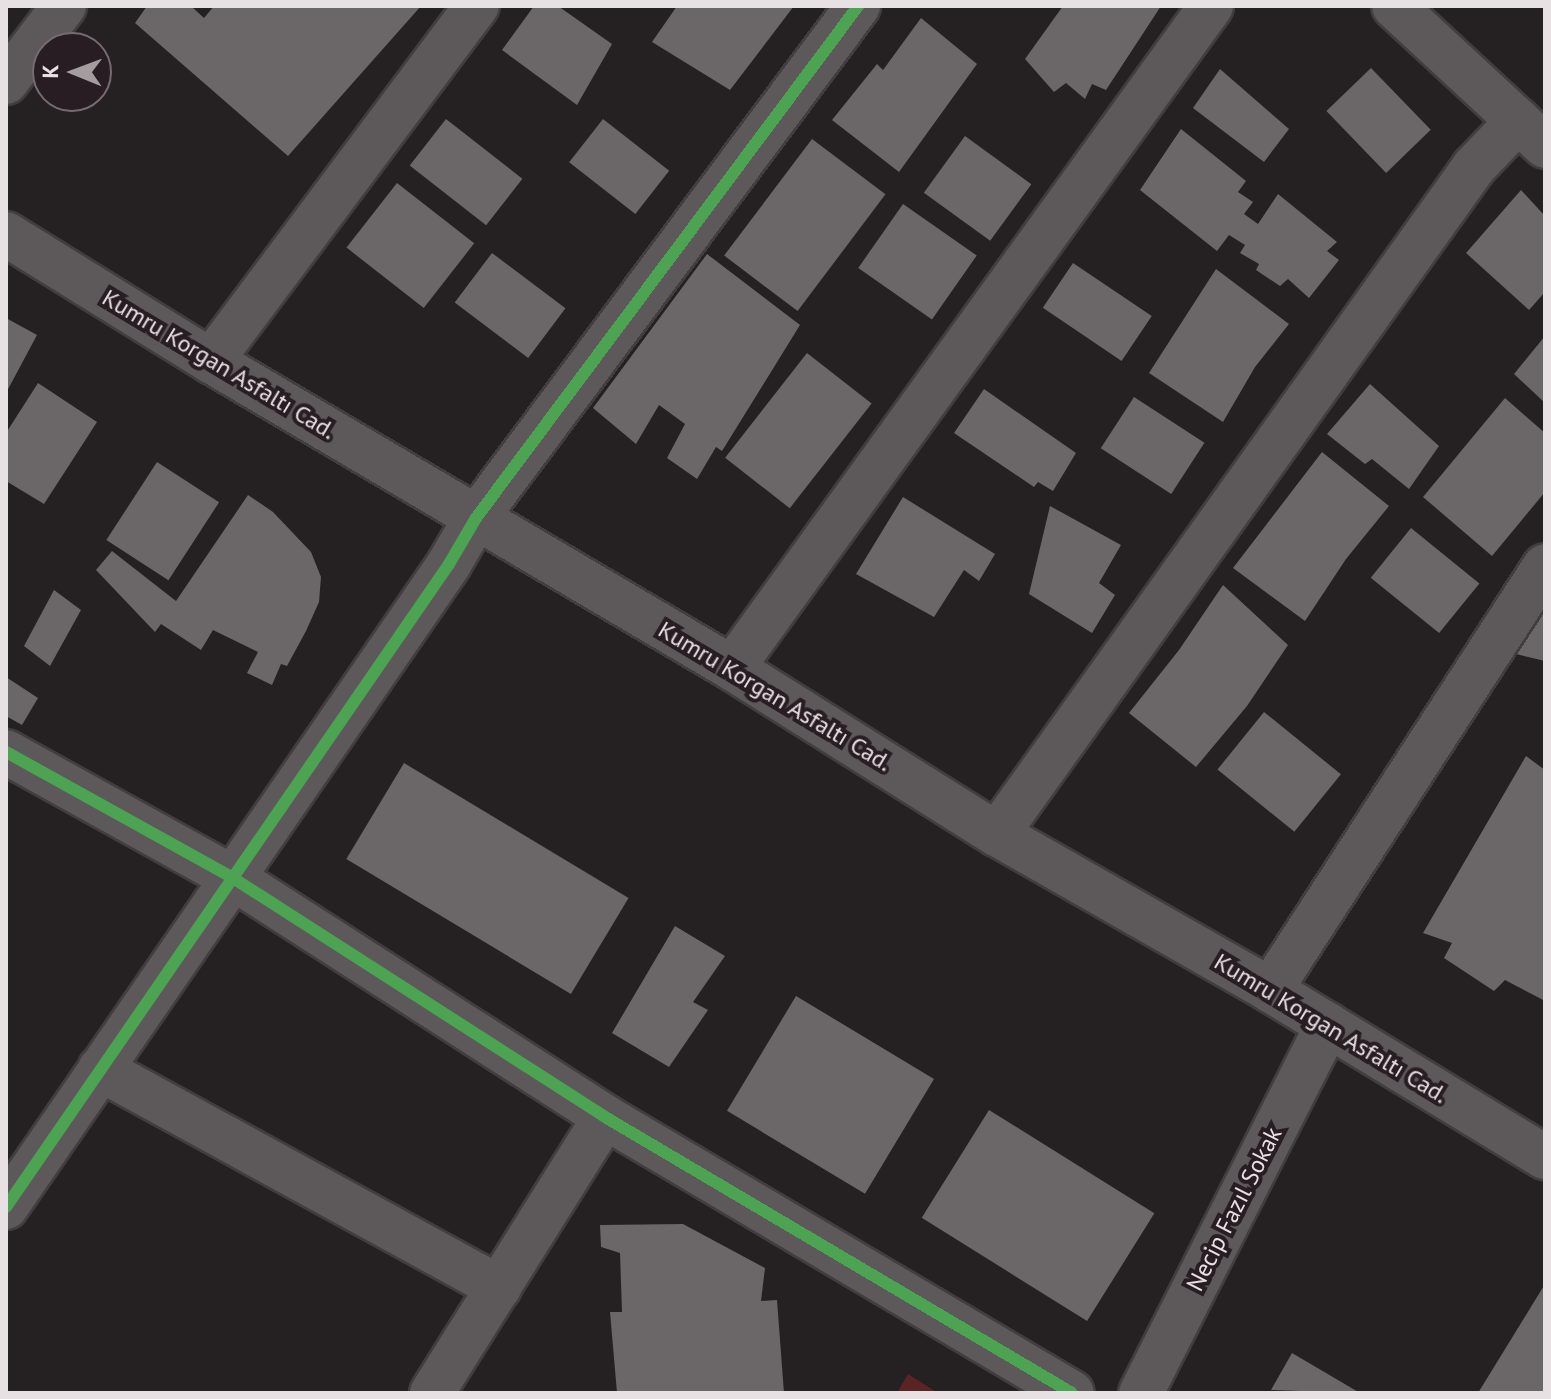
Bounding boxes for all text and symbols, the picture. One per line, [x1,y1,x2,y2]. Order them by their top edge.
north arrow [32,32,112,112]
text: K [36,65,64,79]
street label: Kumru Korgan Asfaltı Cad. [97,283,341,445]
street label: Kumru Korgan Asfaltı Cad. [653,615,897,777]
street label: Kumru Korgan Asfaltı Cad. [1209,947,1453,1109]
street label: Necip Fazıl Sokak [1180,1122,1288,1296]

